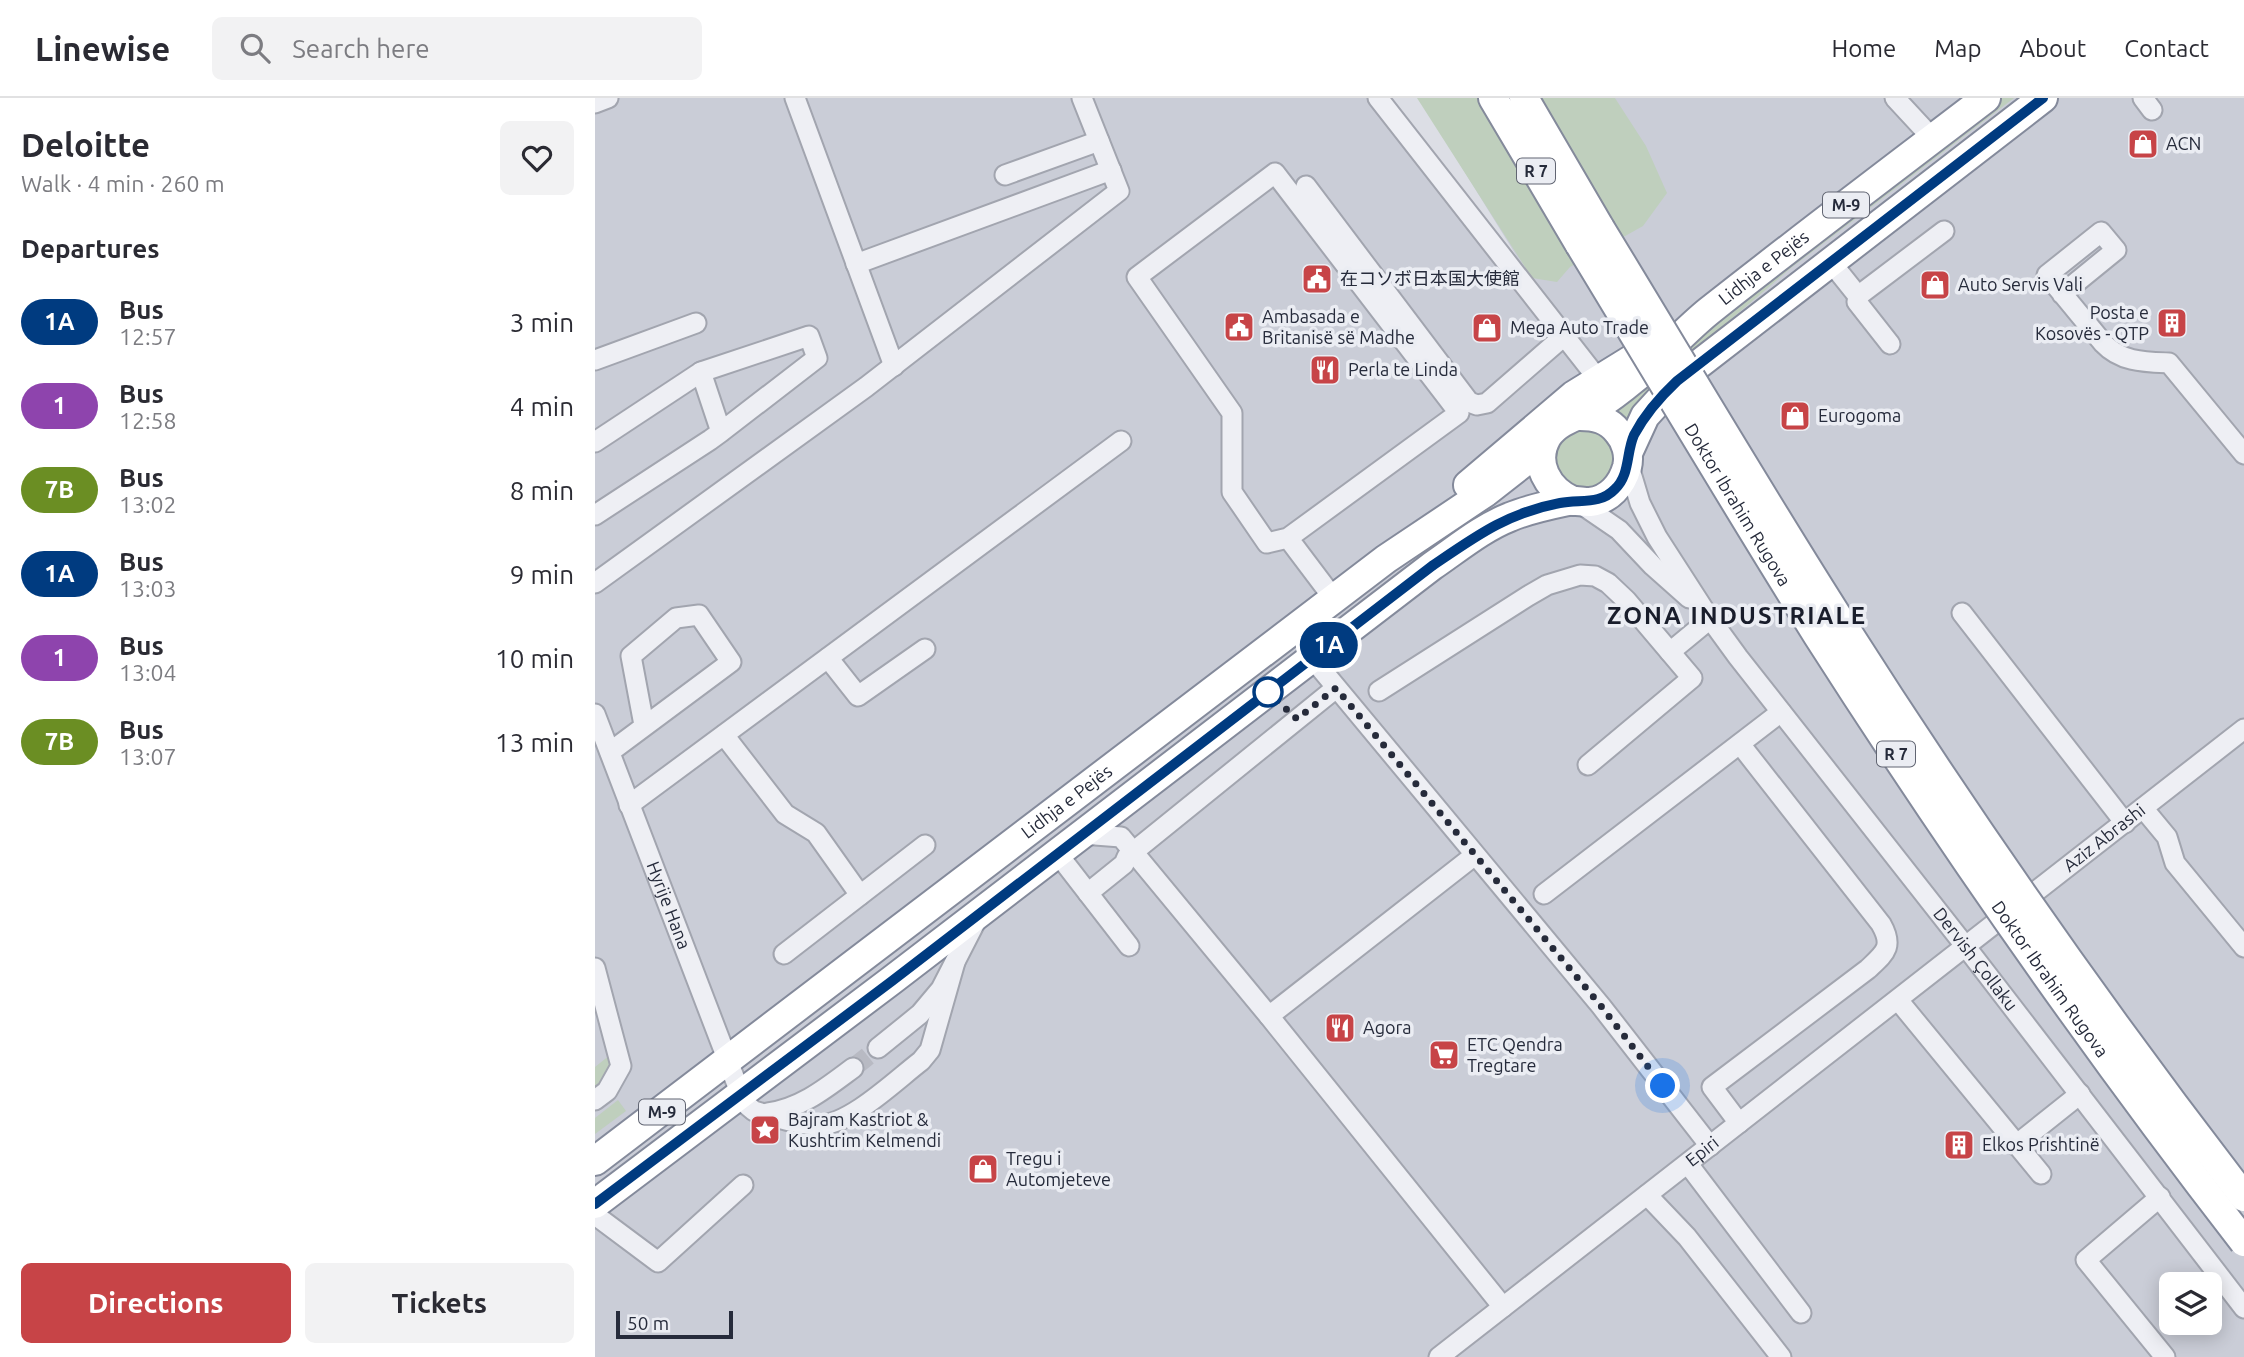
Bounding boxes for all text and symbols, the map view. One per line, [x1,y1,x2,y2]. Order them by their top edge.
search box [212,17,702,80]
icon: search [236,29,274,67]
text: Linewise [35,30,170,67]
text: Search here [292,34,430,63]
text: Home [1831,35,1896,62]
text: Map [1934,35,1981,62]
text: About [2019,35,2086,62]
text: Contact [2124,35,2209,62]
button: heart [500,121,574,195]
text: Deloitte [21,126,150,163]
shop icon: ACN [2126,127,2160,161]
place label: ACN [2166,133,2201,153]
road number: R 7 [1517,158,1555,184]
text: Walk · 4 min · 260 m [21,171,225,196]
road number: M-9 [1823,192,1869,218]
street label: Lidhja e Pejës [1714,226,1813,308]
text: Departures [21,234,159,263]
public building icon: 在コソボ日本国大使館 [1300,262,1334,296]
place label: 在コソボ日本国大使館 [1340,268,1520,288]
shop icon: Auto Servis Vali [1918,268,1952,302]
place label: Auto Servis Vali [1958,274,2083,294]
text: Bus [119,295,164,324]
place label: Posta e Kosovës - QTP [2035,302,2149,344]
place label: Ambasada e Britanisë së Madhe [1262,306,1415,347]
building icon: Posta e Kosovës - QTP [2155,306,2189,340]
text: 1A [44,308,75,335]
text: 3 min [510,308,574,337]
public building icon: Ambasada e Britanisë së Madhe [1222,310,1256,344]
shop icon: Mega Auto Trade [1470,311,1504,345]
place label: Mega Auto Trade [1510,317,1649,337]
text: 12:57 [119,324,177,349]
restaurant icon: Perla te Linda [1308,353,1342,387]
place label: Perla te Linda [1348,359,1458,379]
text: Bus [119,379,164,408]
text: 1 [53,392,66,419]
text: 4 min [510,392,574,421]
shop icon: Eurogoma [1778,399,1812,433]
place label: Eurogoma [1818,405,1901,425]
text: 12:58 [119,408,177,433]
street label: Doktor Ibrahim Rugova [1681,420,1795,590]
text: Bus [119,463,164,492]
text: 7B [45,476,74,503]
text: 8 min [510,476,574,505]
text: 13:02 [119,492,177,517]
text: Bus [119,547,164,576]
text: 1A [44,560,75,587]
text: 9 min [510,560,574,589]
text: 13:03 [119,576,177,601]
district label: ZONA INDUSTRIALE [1607,602,1867,629]
line badge: 1A [1297,622,1361,668]
text: Bus [119,631,164,660]
text: 1A [1314,631,1344,658]
text: 1 [53,644,66,671]
text: 10 min [495,644,574,673]
text: 13:04 [119,660,177,685]
unlabelled marker [1253,677,1283,707]
text: Bus [119,715,164,744]
text: 7B [45,728,74,755]
text: 13 min [495,728,574,757]
road number: R 7 [1877,741,1915,766]
text: 13:07 [119,744,177,769]
street label: Lidhja e Pejës [1017,760,1116,842]
street label: Aziz Abrashi [2059,799,2149,875]
street label: Hyrije Hana [643,858,695,952]
street label: Doktor Ibrahim Rugova [1988,897,2113,1061]
street label: Dervish Çollaku [1930,903,2022,1014]
restaurant icon: Agora [1323,1011,1357,1045]
place label: Agora [1363,1017,1412,1037]
place label: ETC Qendra Tregtare [1467,1034,1563,1075]
supermarket icon: ETC Qendra Tregtare [1427,1038,1461,1072]
your location [1645,1068,1680,1103]
road number: M-9 [639,1100,685,1124]
place label: Bajram Kastriot & Kushtrim Kelmendi [788,1109,941,1150]
place icon: Bajram Kastriot & Kushtrim Kelmendi [748,1113,782,1147]
building icon: Elkos Prishtinë [1942,1128,1976,1162]
street label: Epiri [1681,1132,1722,1170]
place label: Elkos Prishtinë [1982,1134,2100,1154]
place label: Tregu i Automjeteve [1006,1148,1111,1189]
shop icon: Tregu i Automjeteve [966,1152,1000,1186]
button: Directions [21,1263,291,1343]
button: Tickets [305,1263,574,1343]
map controls [2159,1272,2222,1335]
button: layers [2159,1272,2222,1335]
scale bar [616,1308,733,1340]
text: 50 m [627,1312,669,1334]

